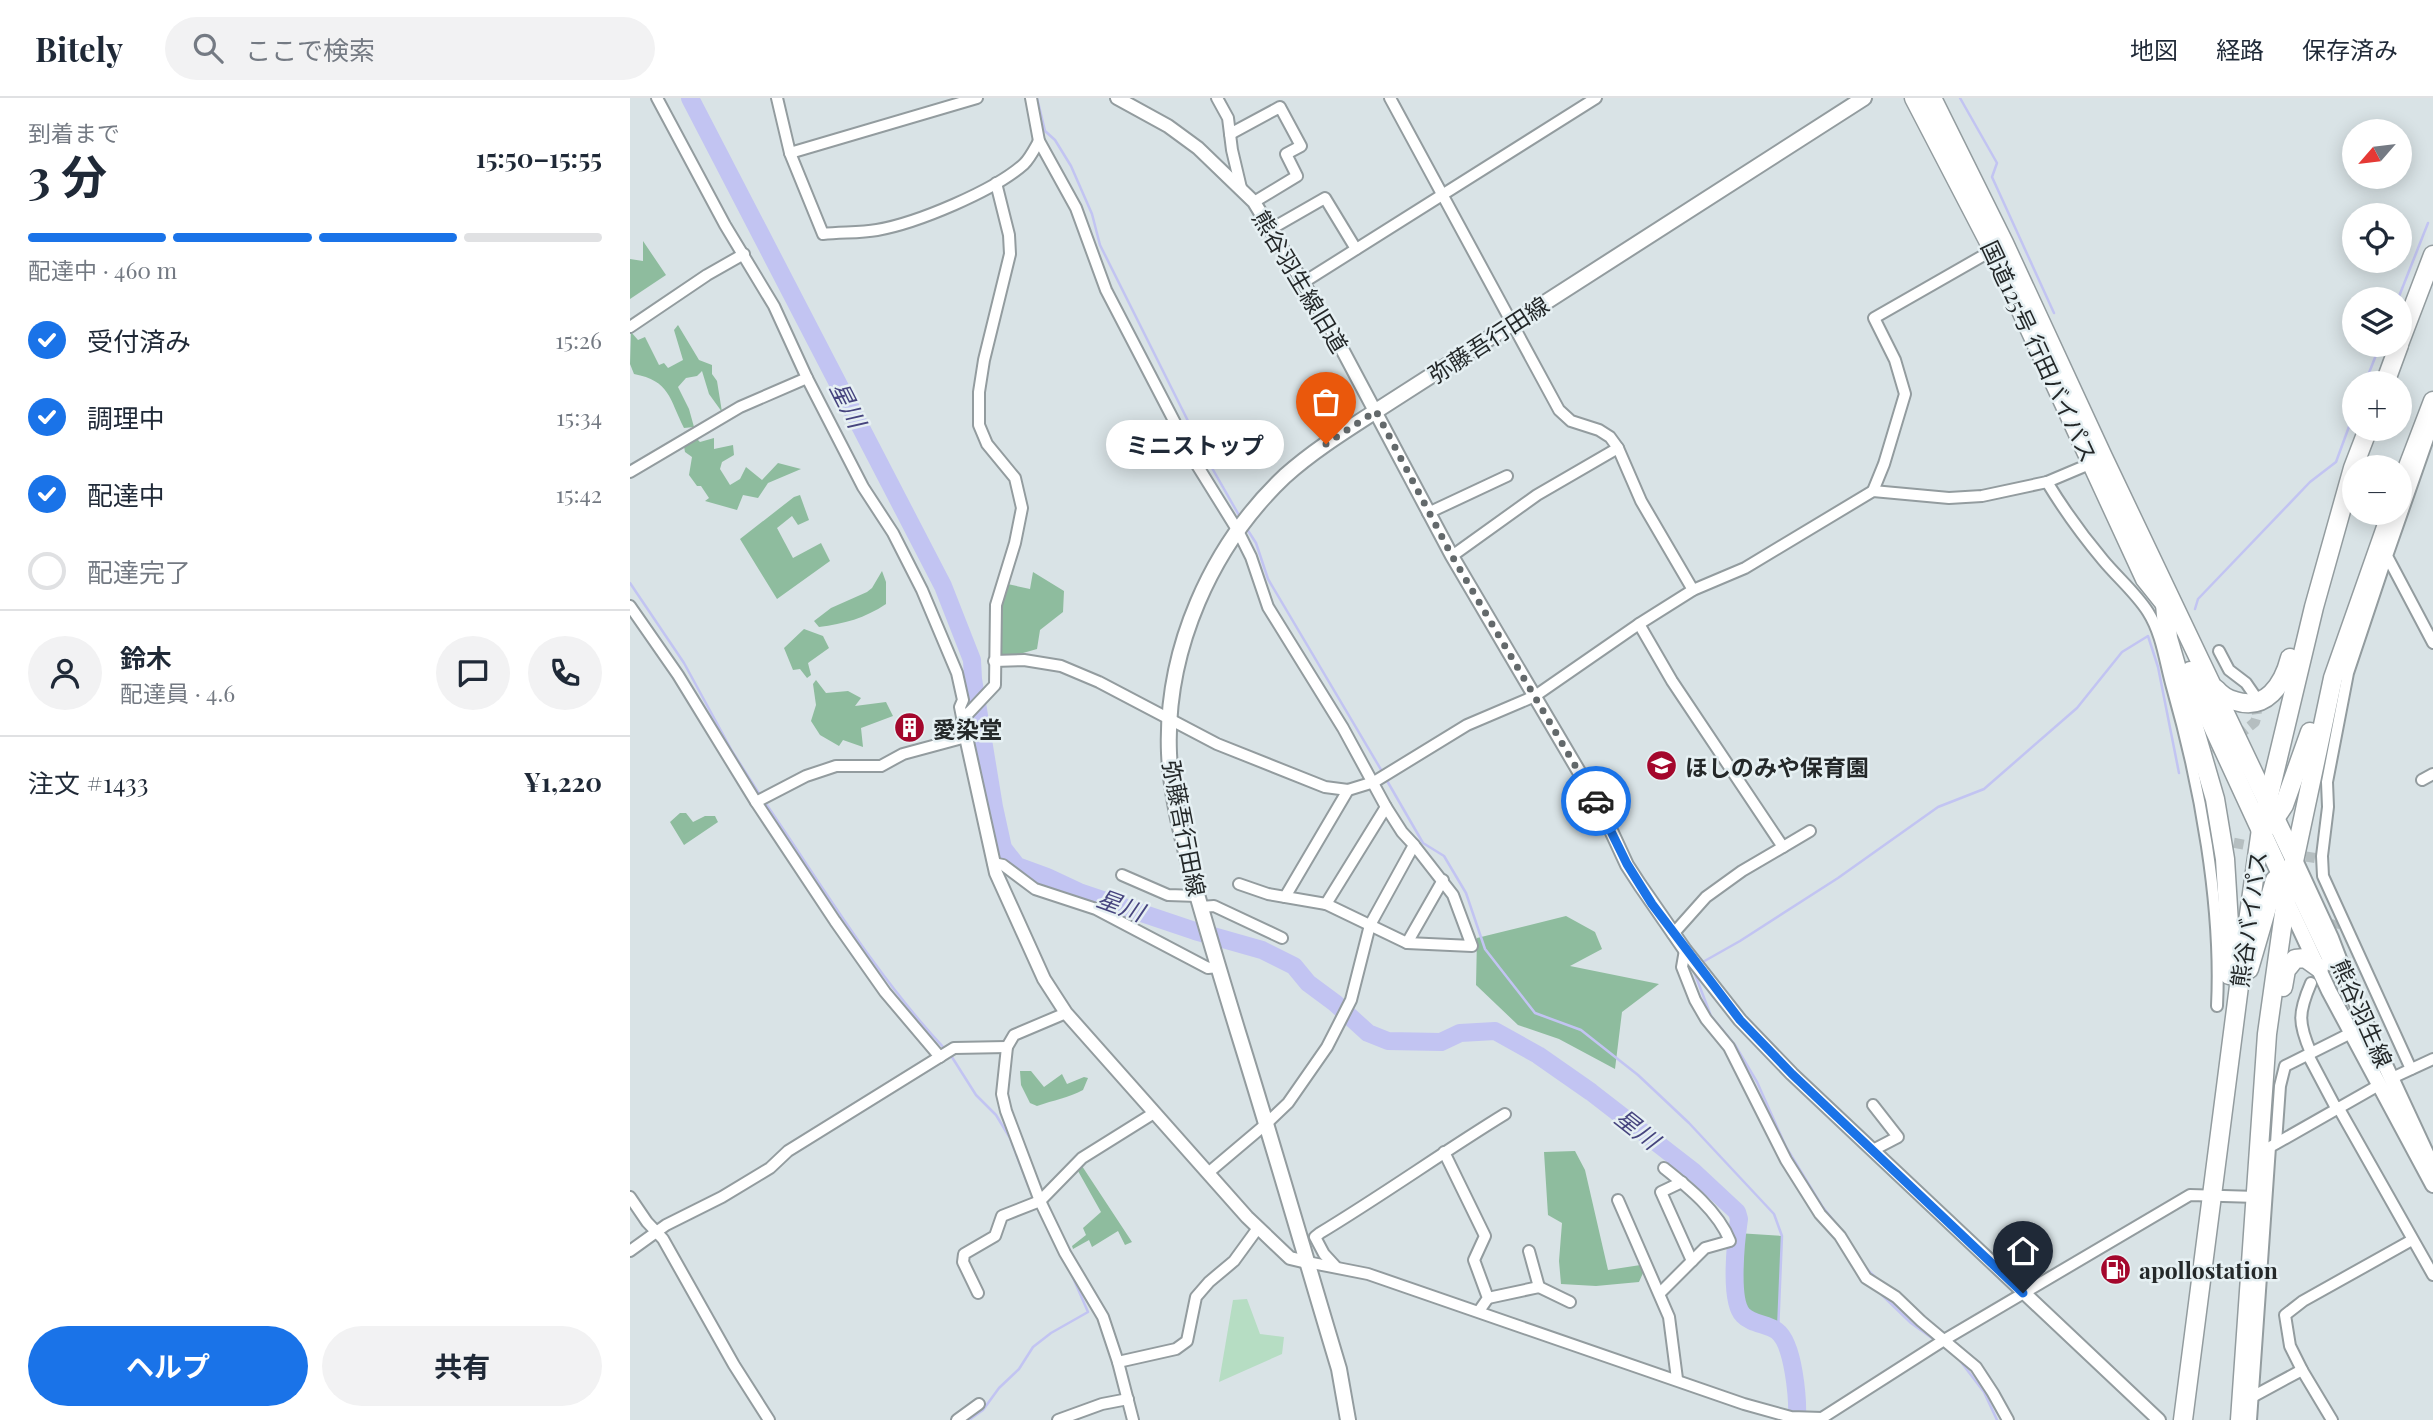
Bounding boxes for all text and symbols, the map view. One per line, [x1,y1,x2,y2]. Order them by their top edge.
search box [165,17,655,80]
text: Bitely [35,26,123,70]
icon: search [189,29,227,67]
text: ここで検索 [245,32,375,67]
text: 地図 [2130,33,2178,65]
text: 経路 [2216,33,2264,65]
text: 保存済み [2302,33,2398,65]
text: 到着まで [28,117,120,148]
north arrow [2342,119,2412,189]
map controls [2342,119,2412,525]
text: 15:50–15:55 [476,140,602,175]
text: 3 分 [28,144,107,206]
button: locate [2342,203,2412,273]
street label: 熊谷羽生線旧道 [1246,204,1356,358]
street label: 国道125号 行田バイパス [1975,235,2105,467]
text: 配達中 · 460 m [28,254,177,285]
button: layers [2342,287,2412,357]
street label: 弥藤吾行田線 [1422,288,1554,390]
icon: check [28,321,66,359]
text: 受付済み [87,323,191,358]
text: 15:26 [555,324,602,355]
button: + [2342,371,2412,441]
pin [1296,372,1356,444]
water label: 星川 [824,375,876,435]
icon: bag [1307,383,1345,421]
icon: check [28,398,66,436]
text: 調理中 [87,400,165,435]
text: 15:34 [556,401,602,432]
callout: ミニストップ [1106,420,1284,468]
text: ミニストップ [1126,429,1264,460]
button: − [2342,455,2412,525]
icon: check [28,475,66,513]
text: 配達中 [87,477,165,512]
text: 15:42 [556,478,602,509]
text: 配達完了 [87,554,191,589]
button: person [28,636,102,710]
button: chat [436,636,510,710]
button: phone [528,636,602,710]
text: 鈴木 [120,640,172,675]
text: 配達員 · 4.6 [120,677,235,708]
building icon: 愛染堂 [893,711,927,745]
place label: 愛染堂 [933,713,1002,744]
school or university icon: ほしのみや保育園 [1645,749,1679,783]
place label: ほしのみや保育園 [1685,751,1869,782]
street label: 弥藤吾行田線 [1157,757,1213,899]
text: ¥1,220 [523,764,602,799]
text: 注文 #1433 [28,765,148,800]
courier [1561,766,1631,836]
icon: car [1577,782,1615,820]
street label: 熊谷バイパス [2223,849,2273,989]
water label: 星川 [1093,881,1152,928]
street label: 熊谷羽生線 [2325,954,2401,1072]
water label: 星川 [1609,1101,1669,1157]
pin [1993,1221,2053,1293]
icon: home [2004,1232,2042,1270]
fuel station icon: apollostation [2099,1252,2133,1286]
place label: apollostation [2139,1254,2278,1285]
button: ヘルプ [28,1326,308,1406]
button: 共有 [322,1326,602,1406]

